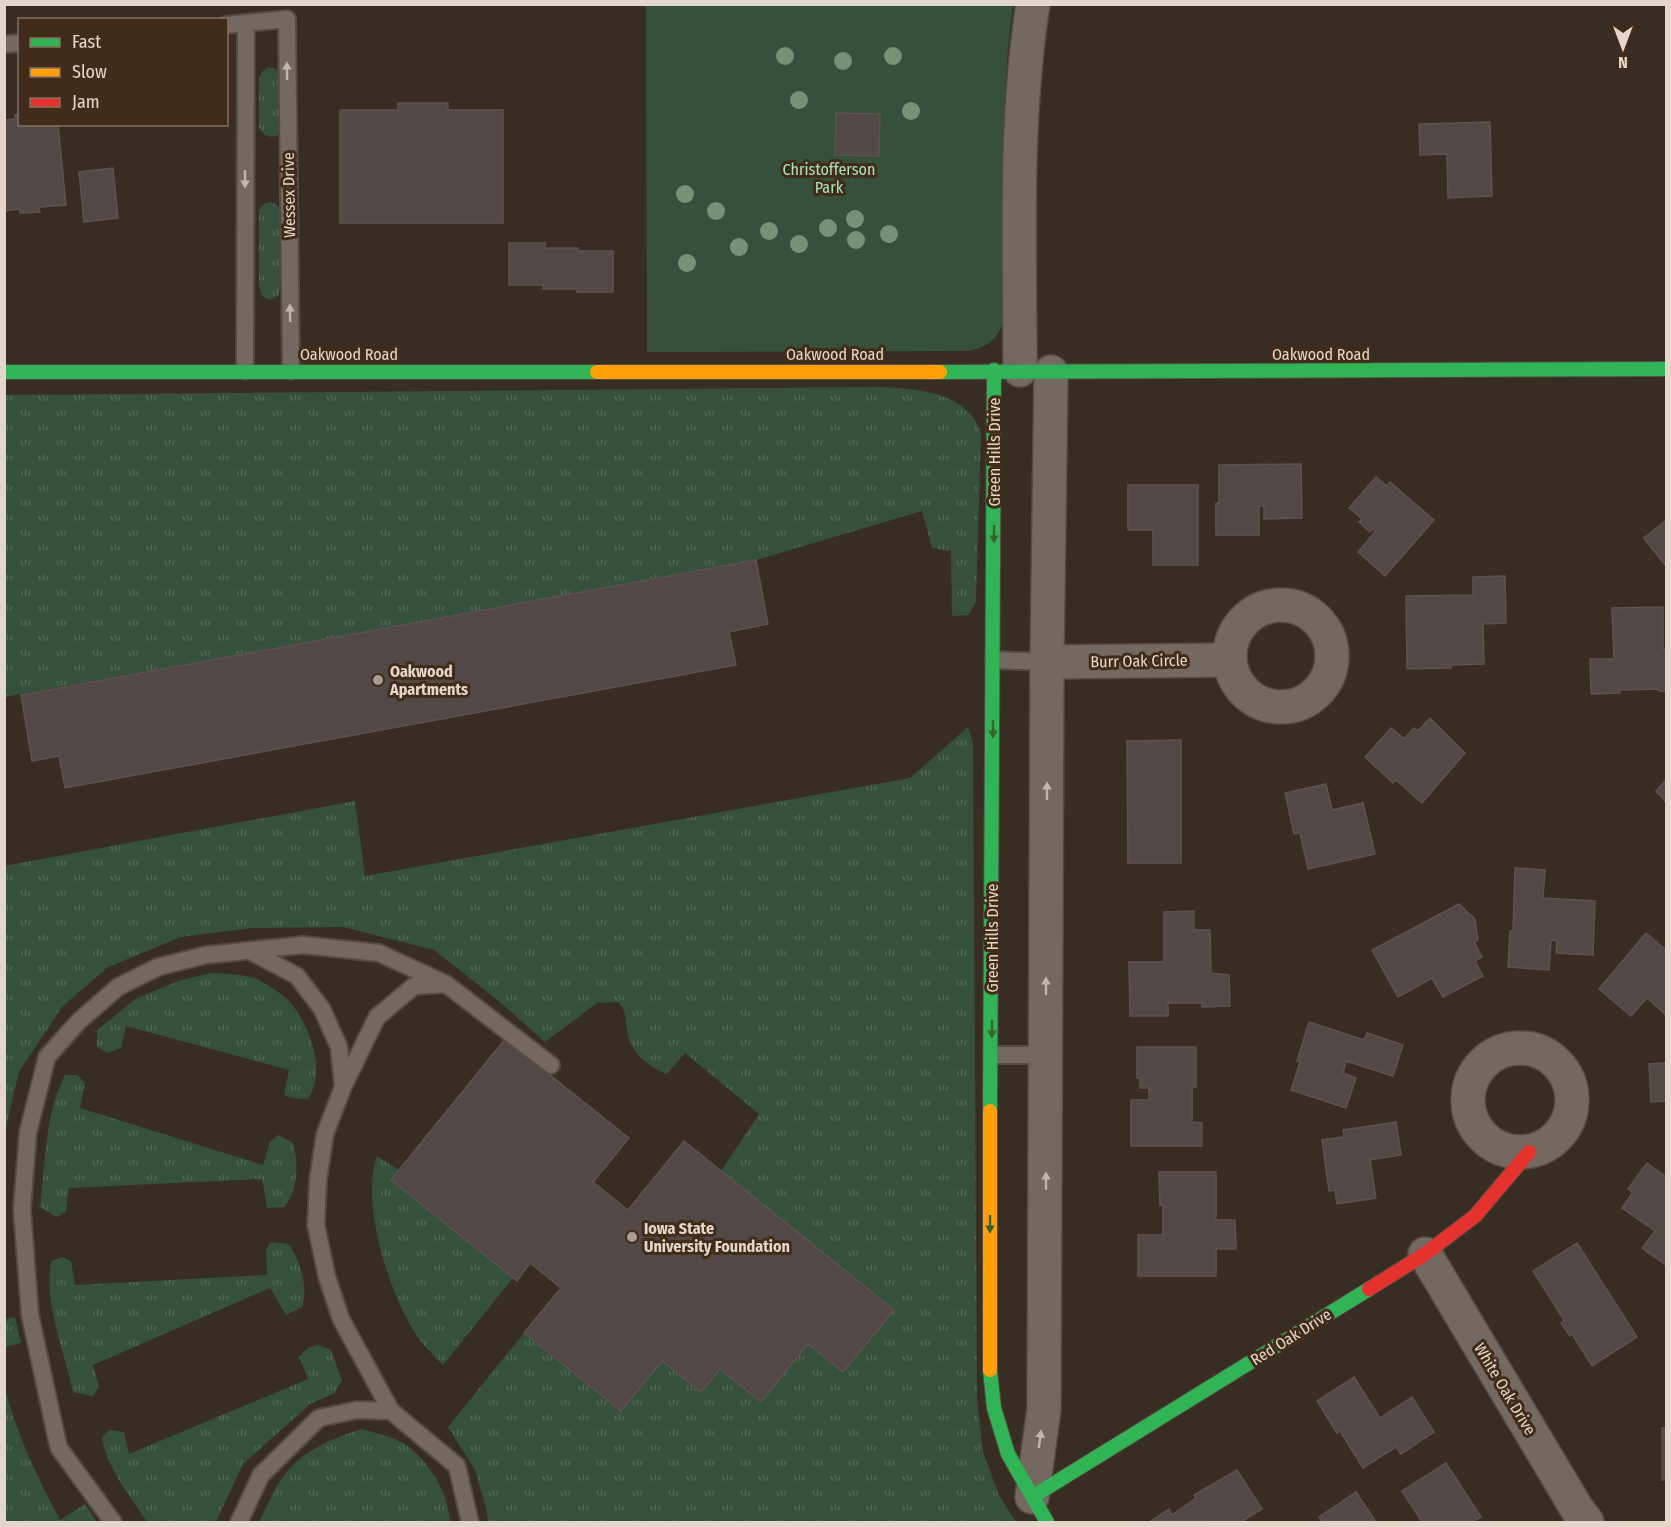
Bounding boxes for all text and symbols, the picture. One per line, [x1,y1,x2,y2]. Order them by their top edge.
legend [18,18,228,126]
north arrow [1593,18,1653,78]
text: Fast [72,31,101,53]
text: N [1618,53,1628,72]
text: Slow [72,61,107,83]
one-way arrow [283,62,292,81]
text: Jam [72,91,100,113]
street label: Wessex Drive [279,152,299,238]
park label: Christofferson Park [783,160,875,197]
one-way arrow [241,169,250,188]
one-way arrow [285,303,295,322]
street label: Oakwood Road [300,345,398,364]
street label: Oakwood Road [786,345,884,364]
street label: Oakwood Road [1272,345,1370,364]
street label: Green Hills Drive [985,397,1004,506]
one-way arrow [989,524,999,543]
street label: Burr Oak Circle [1090,651,1188,671]
place label: Oakwood Apartments [389,662,468,699]
marker: Oakwood Apartments [371,673,385,687]
one-way arrow [988,719,998,738]
one-way arrow [1042,782,1052,801]
street label: Green Hills Drive [983,883,1002,992]
one-way arrow [1041,977,1051,996]
one-way arrow [987,1019,997,1038]
one-way arrow [1041,1172,1050,1191]
one-way arrow [985,1214,995,1233]
place label: Iowa State University Foundation [644,1219,790,1256]
marker: Iowa State University Foundation [625,1230,639,1244]
street label: Red Oak Drive [1247,1305,1335,1369]
street label: White Oak Drive [1470,1340,1540,1439]
one-way arrow [1036,1430,1045,1449]

